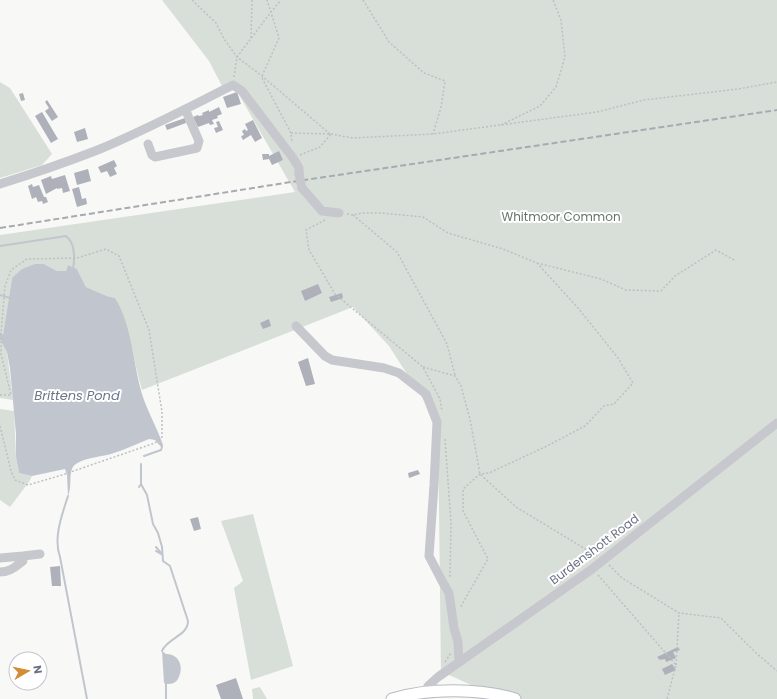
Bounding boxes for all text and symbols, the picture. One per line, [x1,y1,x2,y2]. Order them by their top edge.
park label: Whitmoor Common [501,208,621,225]
water label: Brittens Pond [34,386,120,405]
street label: Burdenshott Road [546,510,642,588]
north arrow [8,651,48,691]
text: N [29,664,46,675]

